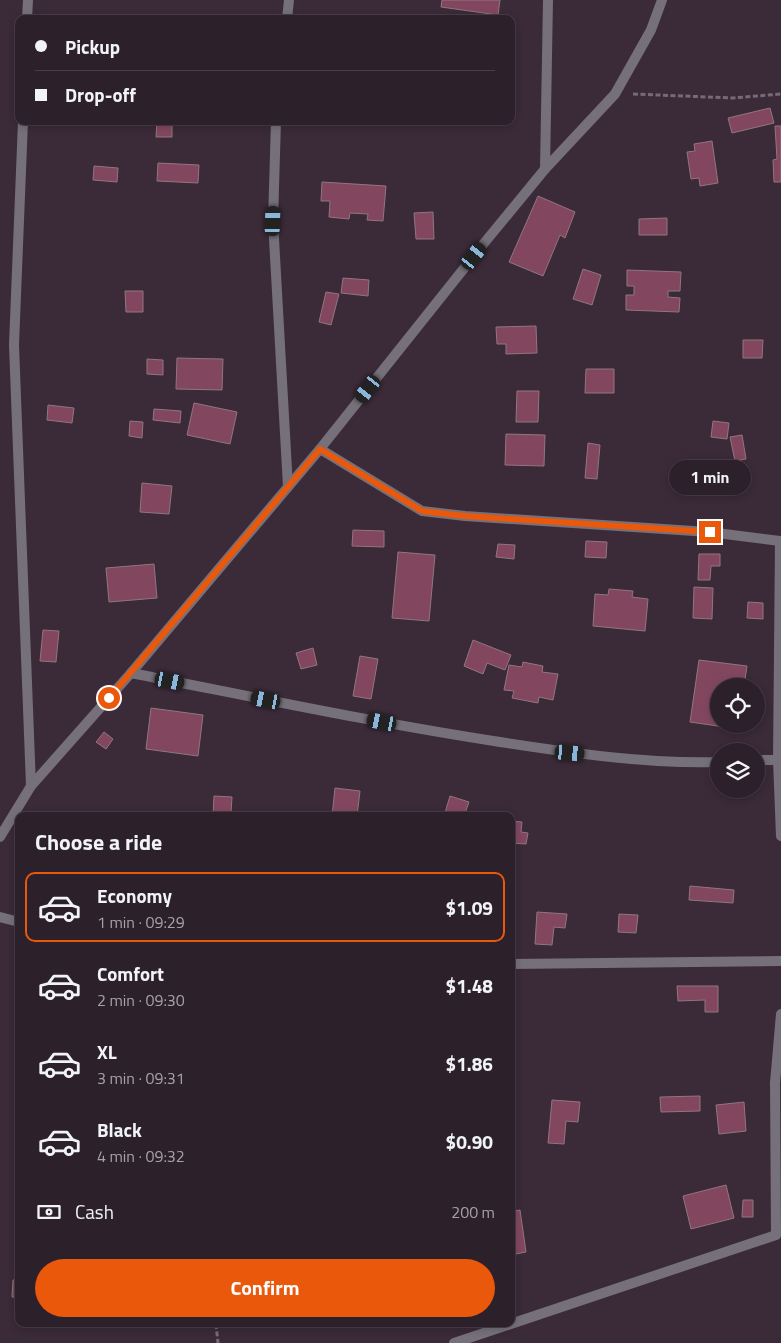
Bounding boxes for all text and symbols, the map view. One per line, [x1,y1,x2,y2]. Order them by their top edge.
text: Pickup [65,32,120,61]
text: Drop-off [65,80,136,109]
car [264,206,281,236]
car [458,240,489,272]
car [352,373,383,405]
callout: 1 min [669,460,751,494]
text: 1 min [691,465,729,489]
route end [699,521,721,543]
car [153,671,186,691]
map controls [710,678,765,798]
button: locate [710,678,765,733]
route start [98,687,120,709]
car [249,690,282,710]
car [365,712,398,732]
button: layers [710,743,765,798]
car [554,744,585,762]
text: Choose a ride [35,825,162,859]
text: Economy [97,881,172,910]
icon: car [37,885,82,930]
text: $1.09 [446,893,493,922]
text: 1 min · 09:29 [97,910,185,934]
text: Comfort [97,959,164,988]
icon: car [37,963,82,1008]
text: $1.48 [446,971,493,1000]
text: 2 min · 09:30 [97,988,185,1012]
text: XL [97,1037,117,1066]
icon: car [37,1041,82,1086]
text: $1.86 [446,1049,493,1078]
text: 3 min · 09:31 [97,1066,185,1090]
text: Black [97,1115,142,1144]
icon: car [37,1119,82,1164]
text: $0.90 [446,1127,493,1156]
text: 4 min · 09:32 [97,1144,185,1168]
text: Cash [75,1197,114,1226]
icon: cash [35,1198,63,1226]
text: 200 m [451,1200,495,1224]
button: Confirm [35,1259,495,1317]

